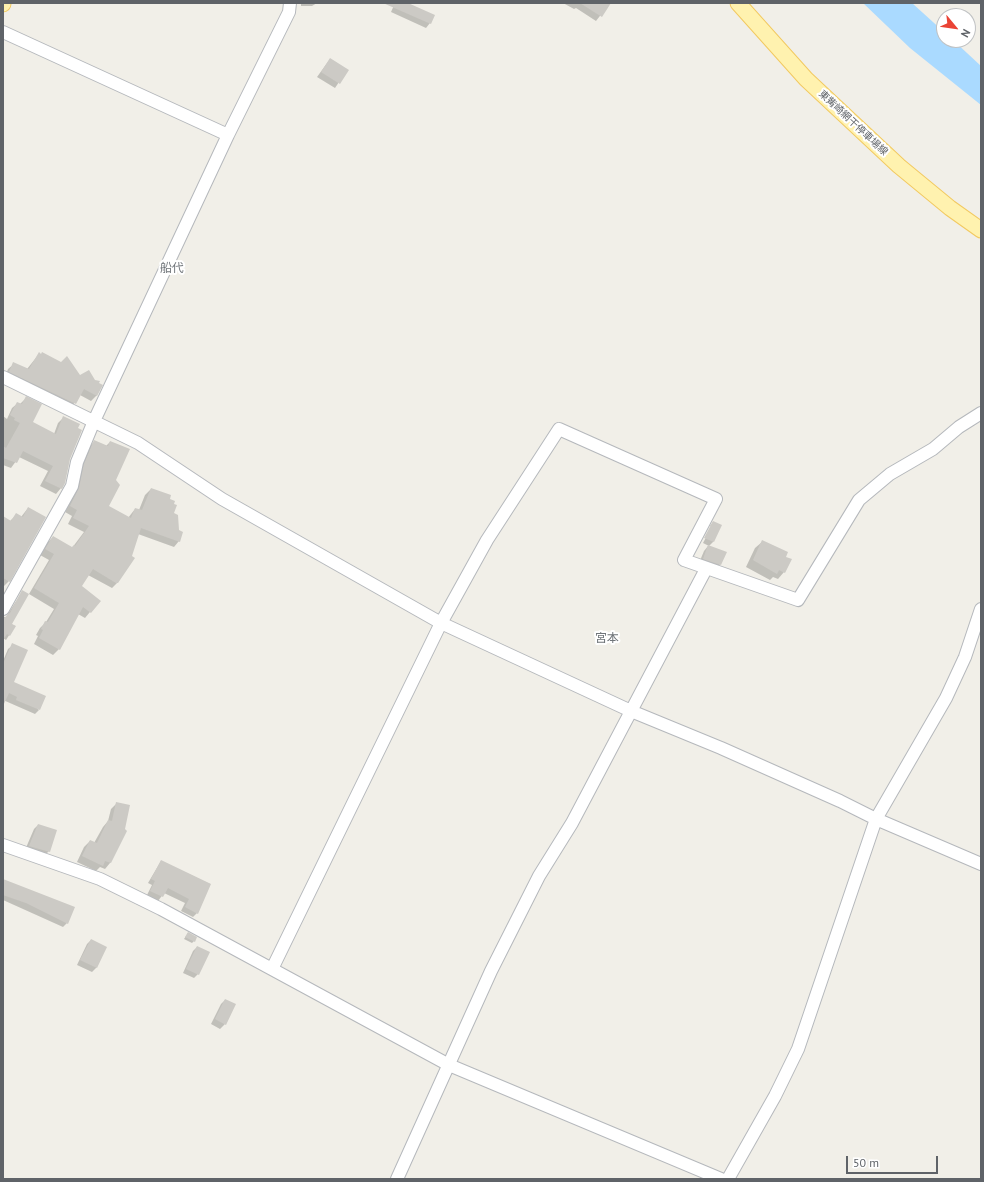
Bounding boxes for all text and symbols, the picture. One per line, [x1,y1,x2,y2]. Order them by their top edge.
north arrow [936,8,976,48]
text: N [958,27,974,40]
street label: 東觜崎網干停車場線 [816,88,890,158]
district label: 船代 [160,262,184,276]
district label: 宮本 [595,632,619,646]
scale bar [848,1148,940,1174]
text: 50 m [853,1155,879,1170]

